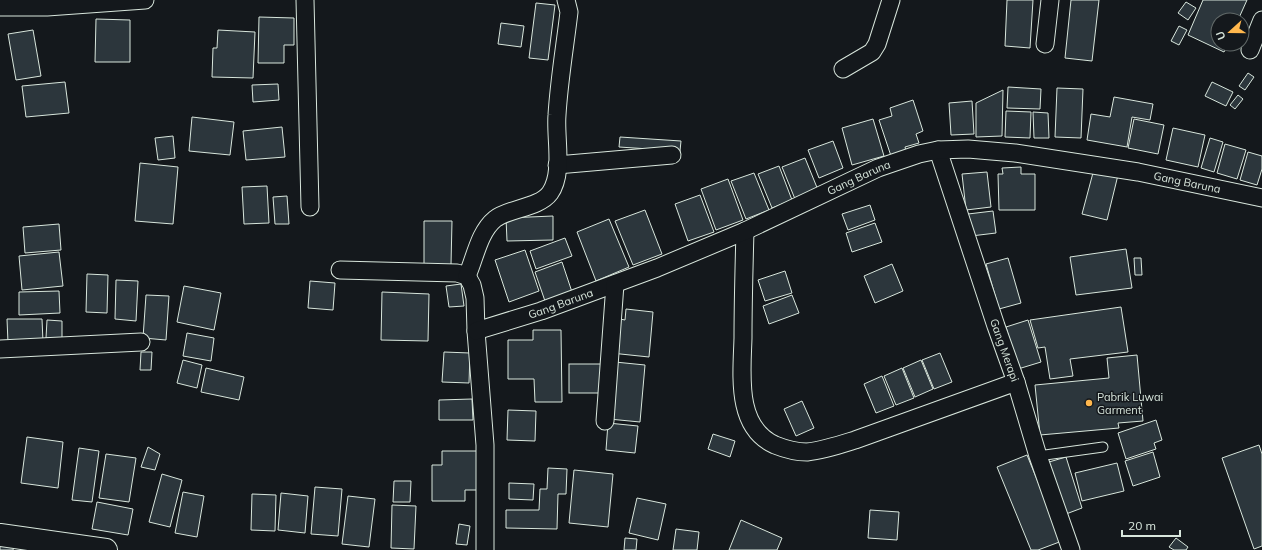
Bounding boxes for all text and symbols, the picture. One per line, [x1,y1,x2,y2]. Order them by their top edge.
north arrow [1210,12,1250,52]
text: U [1213,29,1229,42]
street label: Gang Baruna [825,157,892,198]
street label: Gang Baruna [1152,168,1222,196]
street label: Gang Baruna [526,285,595,322]
street label: Gang Merapi [987,317,1022,384]
place label: Pabrik Luwai Garment [1097,390,1163,417]
marker: Pabrik Luwai Garment [1084,398,1094,408]
scale bar [1122,512,1180,538]
text: 20 m [1128,518,1156,533]

